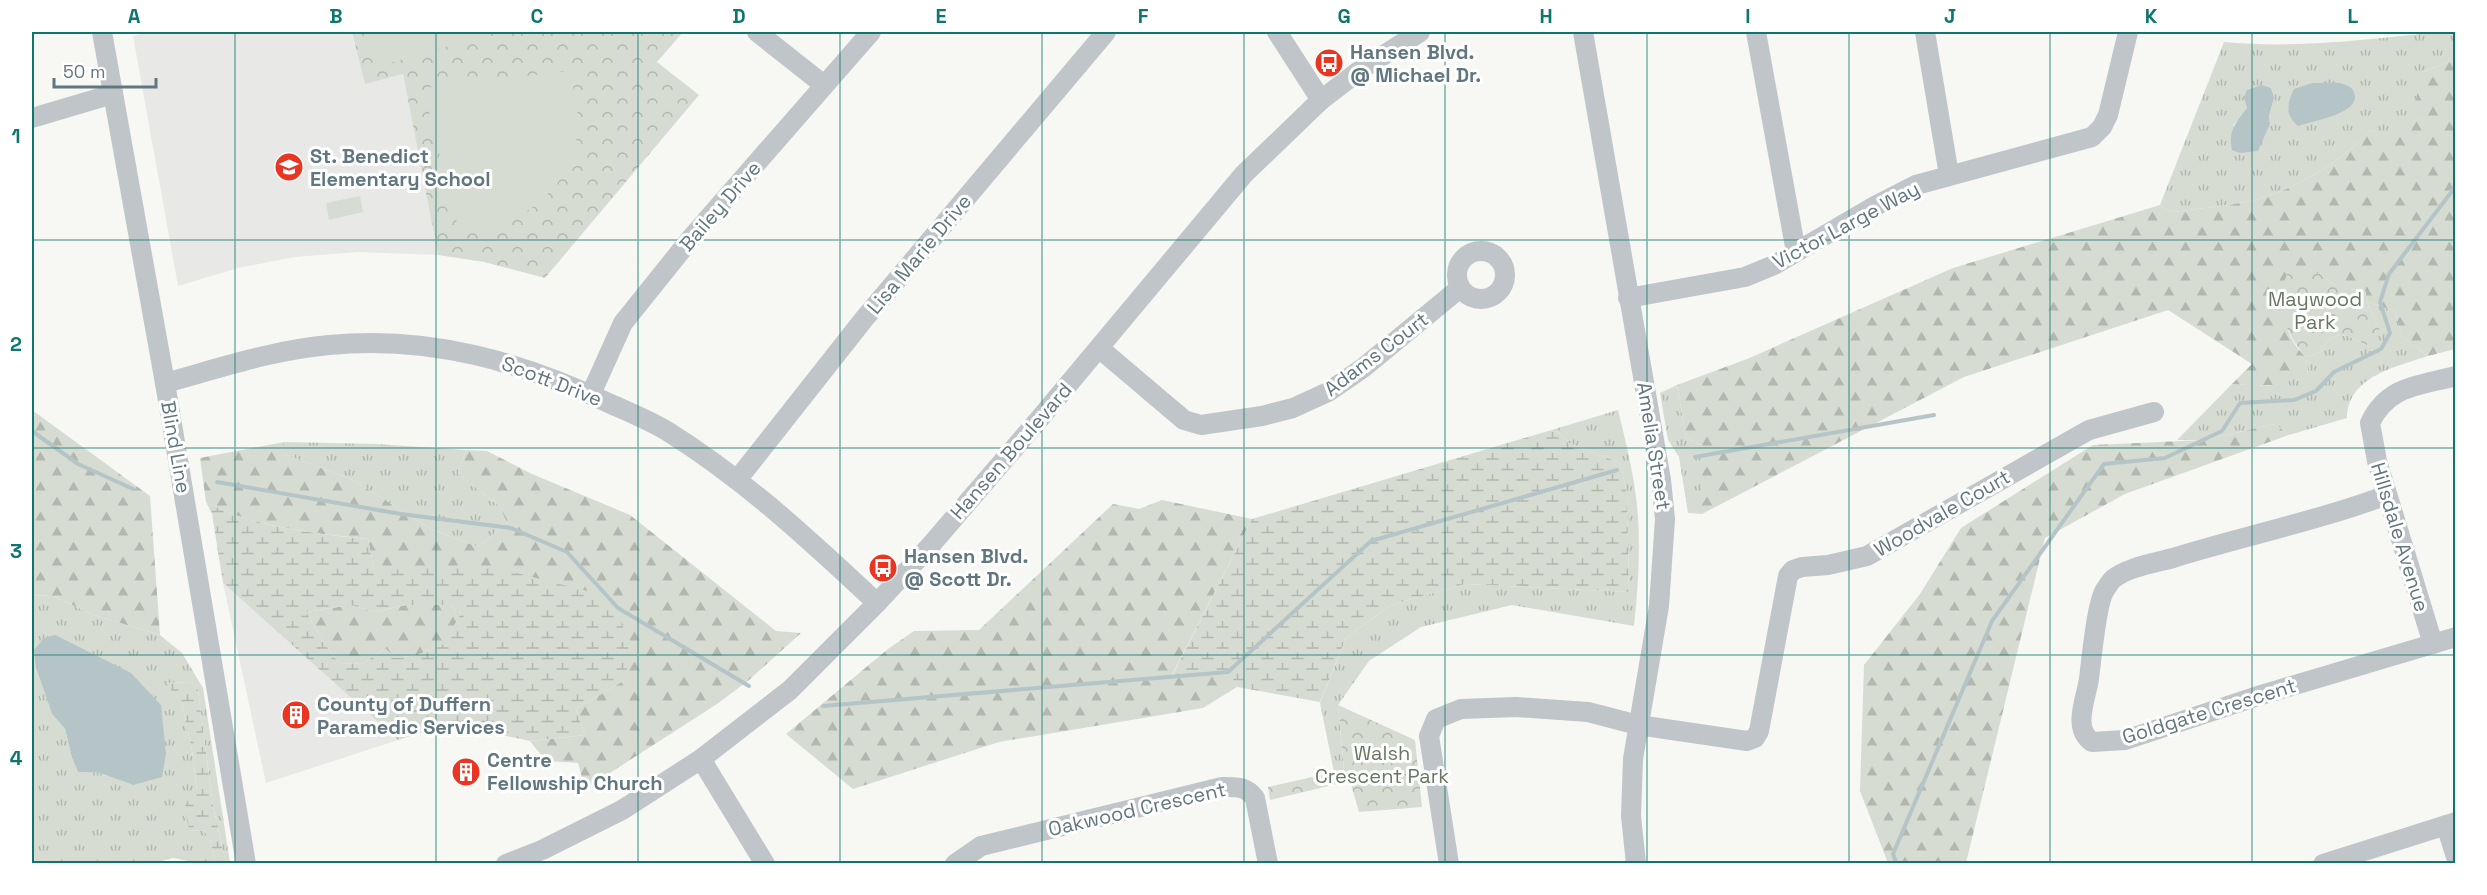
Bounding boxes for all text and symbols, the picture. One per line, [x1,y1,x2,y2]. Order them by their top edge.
text: A [128,3,141,29]
text: B [329,3,343,29]
text: C [531,3,544,29]
text: D [732,3,746,29]
text: E [935,3,947,29]
text: F [1138,3,1149,29]
text: G [1337,3,1351,29]
text: H [1539,3,1553,29]
text: I [1745,3,1751,29]
text: J [1944,3,1956,29]
text: K [2145,3,2158,29]
text: L [2348,3,2359,29]
place label: Hansen Blvd. @ Michael Dr. [1350,39,1481,88]
bus stop icon: Hansen Blvd. @ Michael Dr. [1313,47,1345,79]
scale bar [54,51,156,89]
text: 50 m [63,60,105,83]
text: 1 [11,123,21,149]
place label: St. Benedict Elementary School [310,143,491,192]
school or university icon: St. Benedict Elementary School [273,151,305,183]
street label: Bailey Drive [674,155,766,257]
street label: Victor Large Way [1768,175,1924,275]
street label: Lisa Marie Drive [861,189,977,319]
park label: Maywood Park [2268,286,2362,335]
street label: Adams Court [1319,306,1433,402]
text: 2 [10,331,22,357]
street label: Scott Drive [498,350,606,412]
street label: Hansen Boulevard [944,377,1078,525]
street label: Amelia Street [1631,380,1677,512]
street label: Blind Line [155,399,197,495]
street label: Hillsdale Avenue [2365,459,2435,615]
street label: Woodvale Court [1869,464,2015,562]
text: 3 [10,538,22,564]
place label: Hansen Blvd. @ Scott Dr. [904,543,1028,592]
bus stop icon: Hansen Blvd. @ Scott Dr. [867,552,899,584]
street label: Goldgate Crescent [2119,672,2299,750]
place label: County of Duffern Paramedic Services [317,691,505,740]
building icon: County of Duffern Paramedic Services [280,699,312,731]
park label: Walsh Crescent Park [1315,740,1449,789]
text: 4 [10,745,23,771]
place label: Centre Fellowship Church [487,747,663,796]
building icon: Centre Fellowship Church [450,756,482,788]
street label: Oakwood Crescent [1046,776,1228,842]

